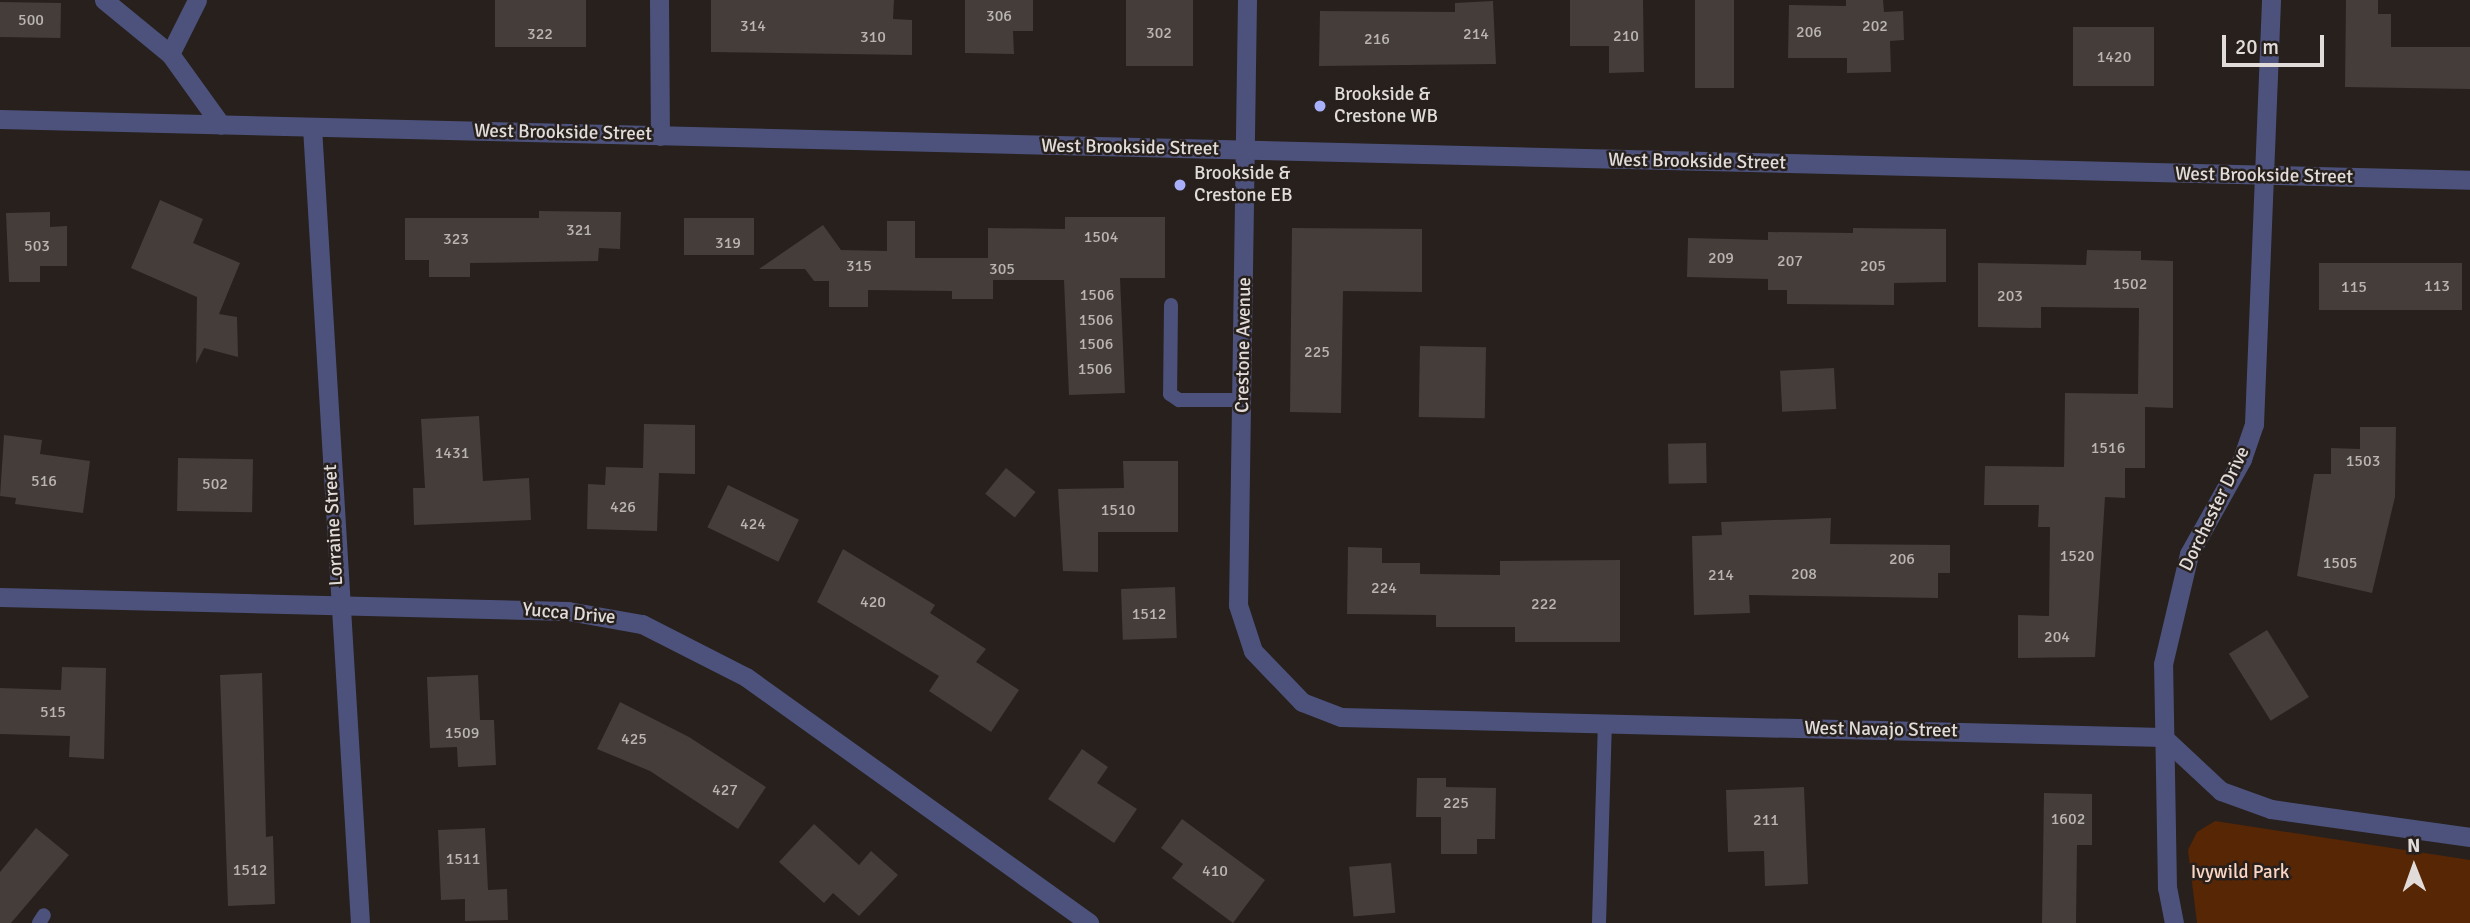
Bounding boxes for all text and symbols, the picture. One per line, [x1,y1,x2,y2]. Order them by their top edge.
house number: 306 [986,6,1012,26]
house number: 500 [18,10,44,30]
house number: 314 [740,16,766,36]
house number: 202 [1862,16,1888,36]
scale bar [2225,21,2326,65]
house number: 206 [1796,22,1822,42]
house number: 302 [1146,23,1172,43]
house number: 322 [527,24,553,44]
house number: 214 [1463,24,1489,44]
house number: 210 [1613,26,1639,46]
house number: 310 [860,27,886,47]
house number: 216 [1364,29,1390,49]
text: 20 m [2235,34,2279,60]
house number: 1420 [2097,47,2131,67]
place label: Brookside & Crestone WB [1334,84,1438,128]
marker: Brookside & Crestone WB [1312,98,1328,114]
street label: West Brookside Street [474,120,652,146]
street label: West Brookside Street [1041,135,1219,161]
street label: West Brookside Street [1608,149,1786,175]
place label: Brookside & Crestone EB [1194,163,1293,207]
street label: West Brookside Street [2175,163,2353,189]
marker: Brookside & Crestone EB [1172,177,1188,193]
house number: 321 [566,220,592,240]
house number: 1504 [1084,227,1118,247]
house number: 323 [443,229,469,249]
house number: 319 [715,233,741,253]
house number: 503 [24,236,50,256]
house number: 209 [1708,248,1734,268]
house number: 207 [1777,251,1803,271]
house number: 315 [846,256,872,276]
house number: 205 [1860,256,1886,276]
house number: 305 [989,259,1015,279]
house number: 1502 [2113,274,2147,294]
house number: 113 [2424,276,2450,296]
street label: Crestone Avenue [1231,277,1257,413]
house number: 115 [2341,277,2367,297]
house number: 1506 [1080,285,1114,305]
house number: 203 [1997,286,2023,306]
house number: 1506 [1079,310,1113,330]
house number: 1506 [1079,334,1113,354]
house number: 225 [1304,342,1330,362]
house number: 1506 [1078,359,1112,379]
house number: 1516 [2091,438,2125,458]
house number: 1431 [435,443,469,463]
street label: Dorchester Drive [2175,443,2255,575]
house number: 1503 [2346,451,2380,471]
street label: Lorraine Street [319,464,349,586]
house number: 516 [31,471,57,491]
house number: 502 [202,474,228,494]
house number: 426 [610,497,636,517]
house number: 1510 [1101,500,1135,520]
house number: 424 [740,514,766,534]
house number: 1520 [2060,546,2094,566]
house number: 206 [1889,549,1915,569]
house number: 1505 [2323,553,2357,573]
house number: 208 [1791,564,1817,584]
house number: 214 [1708,565,1734,585]
house number: 224 [1371,578,1397,598]
house number: 420 [860,592,886,612]
house number: 222 [1531,594,1557,614]
street label: Yucca Drive [522,599,616,629]
house number: 1512 [1132,604,1166,624]
house number: 204 [2044,627,2070,647]
house number: 515 [40,702,66,722]
street label: West Navajo Street [1804,717,1958,743]
house number: 1509 [445,723,479,743]
house number: 425 [621,729,647,749]
house number: 427 [712,780,738,800]
house number: 225 [1443,793,1469,813]
house number: 1602 [2051,809,2085,829]
house number: 211 [1753,810,1779,830]
north arrow [2379,832,2449,902]
text: N [2407,834,2420,858]
house number: 1511 [446,849,480,869]
house number: 1512 [233,860,267,880]
house number: 410 [1202,861,1228,881]
park label: Ivywild Park [2191,862,2289,884]

